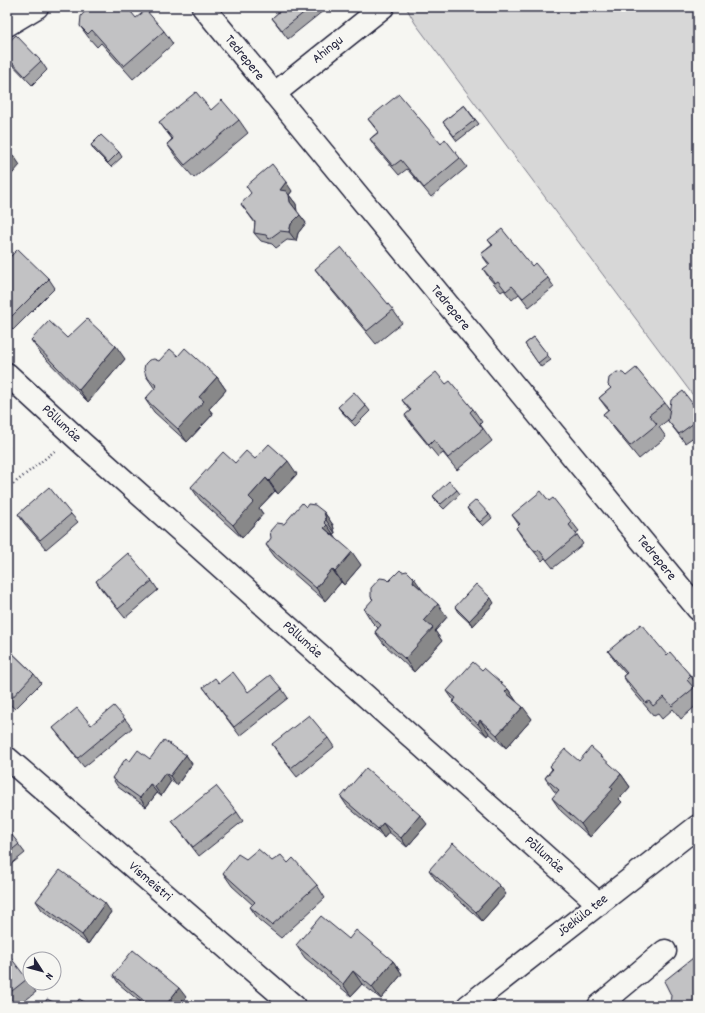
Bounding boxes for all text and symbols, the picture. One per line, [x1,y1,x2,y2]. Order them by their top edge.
street label: Tedrepere [219,31,269,85]
street label: Ahingu [308,31,348,69]
street label: Tedrepere [425,281,475,335]
street label: Põllumäe [37,400,85,448]
street label: Tedrepere [631,531,681,585]
street label: Põllumäe [277,616,327,664]
street label: Põllumäe [519,831,569,879]
street label: Vismeistri [124,857,177,907]
street label: Jõeküla tee [553,890,613,942]
north arrow [22,951,62,991]
text: N [40,969,57,983]

